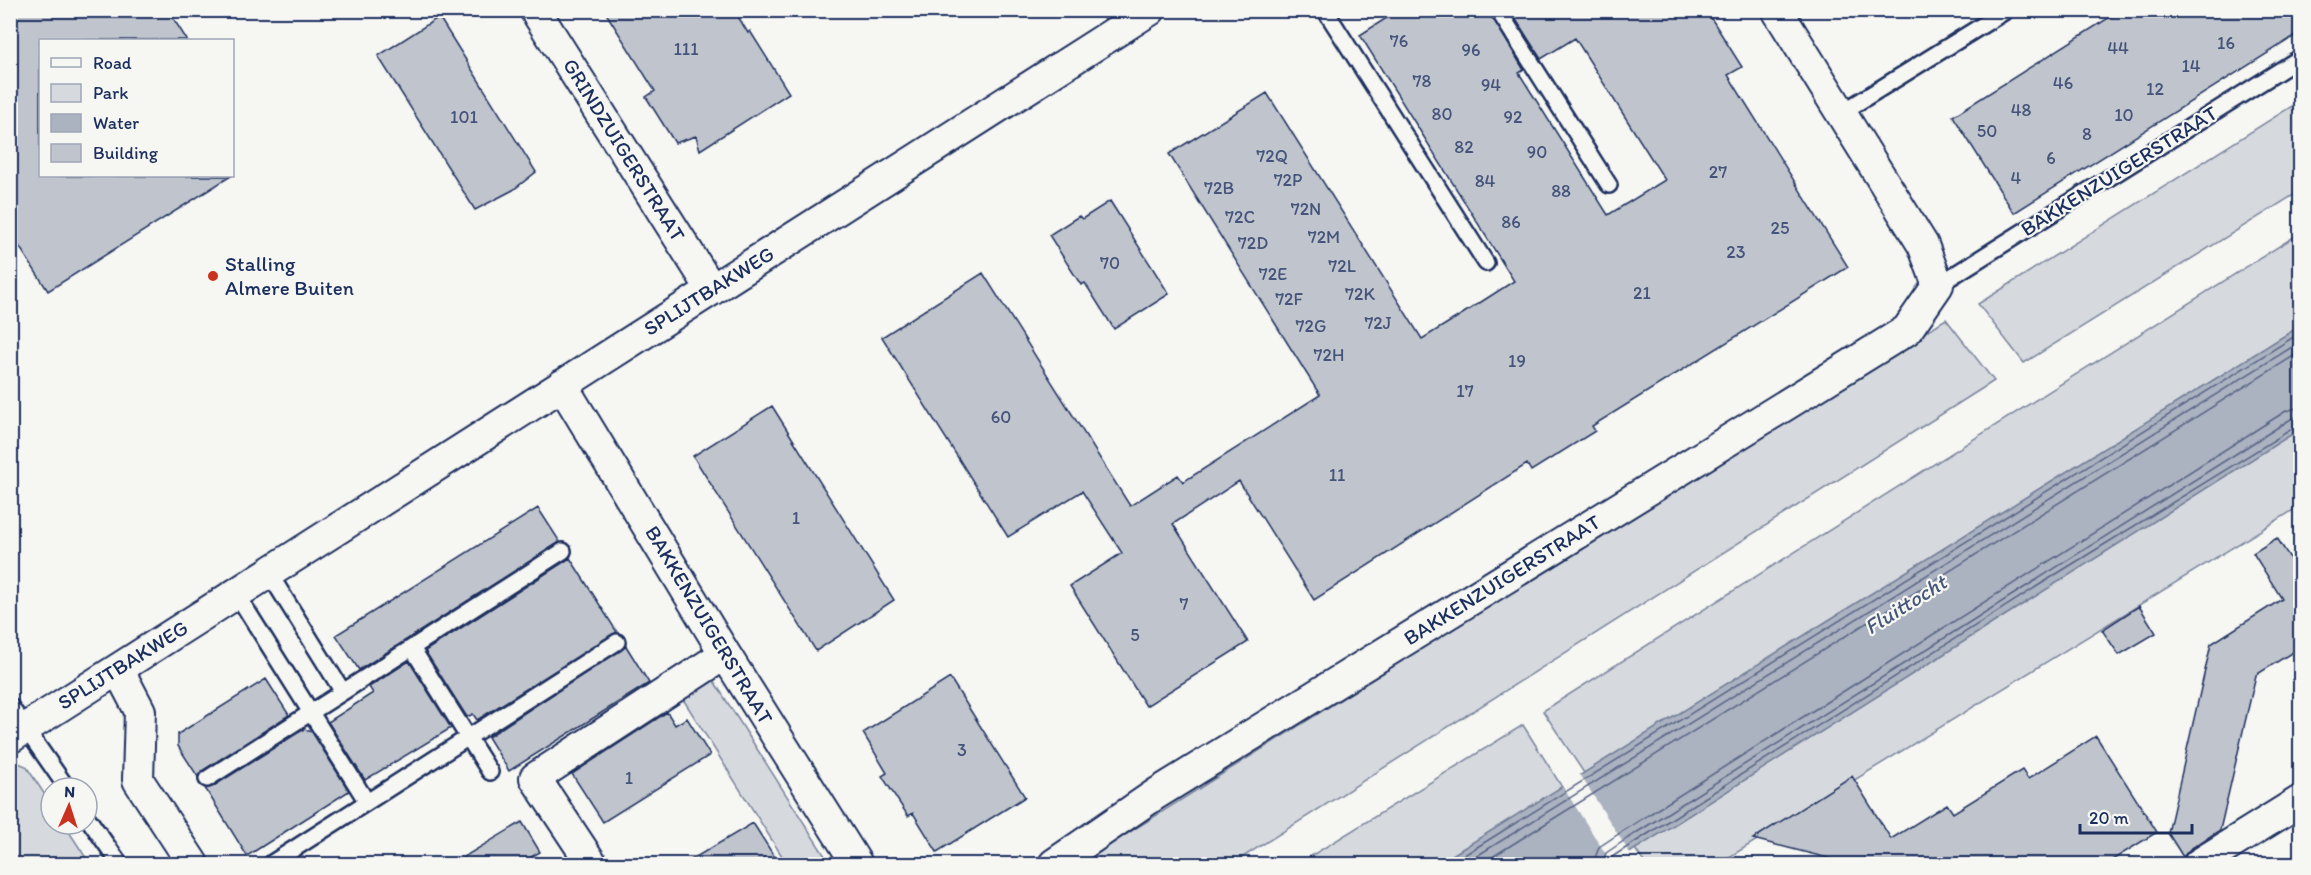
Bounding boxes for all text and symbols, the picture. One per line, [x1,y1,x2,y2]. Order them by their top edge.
house number: 76 [1390,30,1408,52]
house number: 16 [2217,32,2235,54]
house number: 44 [2107,37,2129,59]
house number: 111 [673,38,699,60]
legend [39,39,234,177]
house number: 96 [1462,39,1480,61]
text: Road [93,52,132,74]
street label: GRINDZUIGERSTRAAT [558,54,691,246]
house number: 14 [2181,55,2201,77]
house number: 78 [1413,70,1432,92]
house number: 46 [2053,72,2073,94]
house number: 94 [1481,74,1501,96]
house number: 12 [2146,78,2164,100]
text: Park [93,82,128,104]
house number: 48 [2011,99,2031,121]
street label: BAKKENZUIGERSTRAAT [2016,100,2222,241]
house number: 80 [1432,103,1452,125]
house number: 10 [2114,104,2134,126]
house number: 101 [450,106,478,128]
house number: 92 [1504,106,1523,128]
text: Water [93,112,139,134]
house number: 50 [1977,120,1997,142]
house number: 8 [2082,123,2092,145]
house number: 82 [1454,136,1474,158]
house number: 90 [1527,141,1547,163]
text: Building [93,142,159,164]
house number: 72Q [1256,145,1288,167]
house number: 6 [2046,147,2056,169]
house number: 27 [1709,161,1727,183]
house number: 4 [2011,167,2022,189]
house number: 72P [1274,169,1302,191]
house number: 84 [1475,170,1496,192]
house number: 72B [1204,177,1234,199]
house number: 88 [1551,180,1571,202]
house number: 72N [1291,198,1321,220]
house number: 72C [1225,206,1255,228]
house number: 86 [1501,211,1521,233]
house number: 25 [1771,217,1789,239]
house number: 72M [1308,226,1340,248]
house number: 72D [1238,232,1268,254]
street label: SPLIJTBAKWEG [639,240,779,341]
house number: 23 [1726,241,1746,263]
place label: Stalling Almere Buiten [225,251,354,300]
house number: 70 [1100,252,1120,274]
house number: 72L [1328,255,1356,277]
house number: 72E [1259,263,1287,285]
marker: Stalling Almere Buiten [206,269,220,283]
house number: 21 [1633,282,1651,304]
house number: 72K [1345,283,1375,305]
house number: 72F [1275,288,1304,310]
house number: 72J [1364,312,1392,334]
house number: 72G [1296,315,1326,337]
house number: 72H [1314,344,1344,366]
house number: 19 [1508,350,1526,372]
house number: 17 [1456,380,1474,402]
house number: 60 [991,406,1011,428]
house number: 11 [1329,464,1345,486]
house number: 1 [792,507,800,529]
street label: BAKKENZUIGERSTRAAT [1399,509,1605,650]
street label: BAKKENZUIGERSTRAAT [640,521,779,729]
water label: Fluittocht [1859,568,1953,640]
house number: 7 [1180,593,1189,615]
street label: SPLIJTBAKWEG [53,614,193,715]
house number: 5 [1130,624,1140,646]
house number: 3 [957,739,967,761]
house number: 1 [625,767,633,789]
north arrow [39,776,99,836]
text: N [64,782,76,801]
scale bar [2080,797,2192,835]
text: 20 m [2089,807,2129,829]

